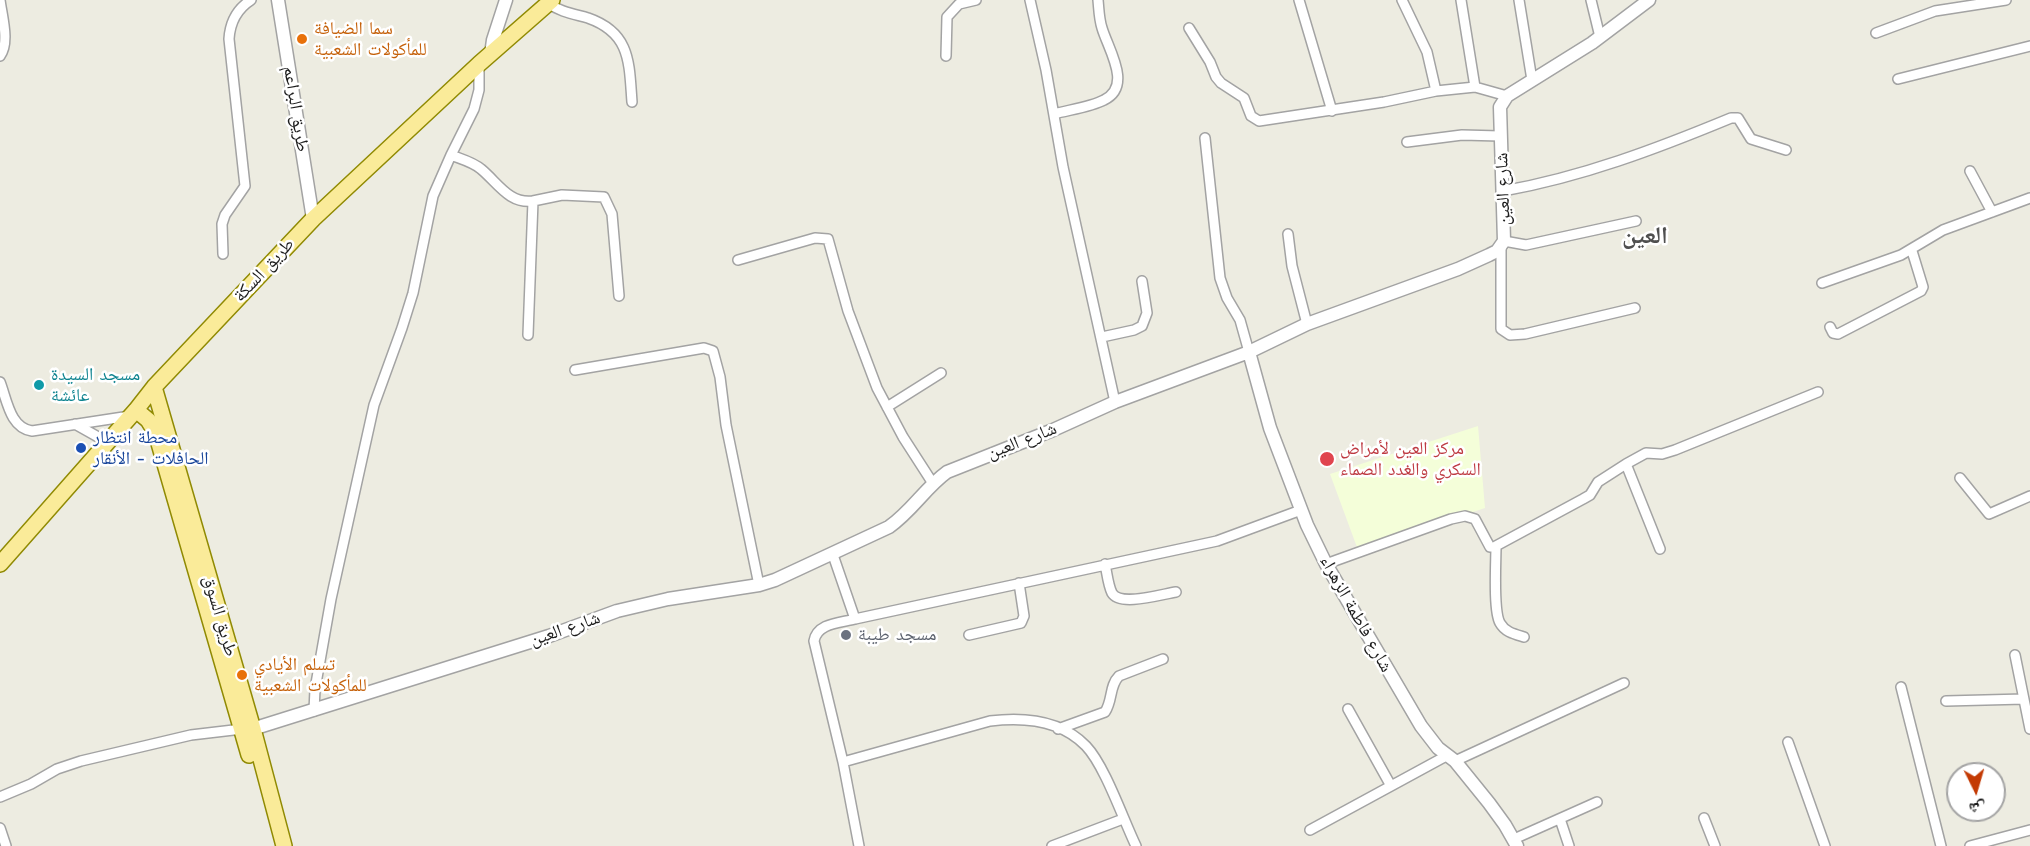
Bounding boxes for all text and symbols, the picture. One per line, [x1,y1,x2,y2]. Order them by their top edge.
place label: سما الضيافة للمأكولات الشعبية [314,18,427,60]
marker: سما الضيافة للمأكولات الشعبية [295,32,309,46]
street label: طريق البراعم [279,65,313,153]
street label: شارع العين [1491,152,1515,226]
district label: العين [1622,222,1668,250]
street label: طريق السكة [229,234,299,306]
place label: مسجد السيدة عائشة [51,364,140,406]
marker: مسجد السيدة عائشة [32,378,46,392]
street label: شارع العين [984,418,1060,464]
place label: محطة انتظار الحافلات - الأنقار [93,427,209,470]
place label: مركز العين لأمراض السكري والغدد الصماء [1340,438,1481,480]
marker: محطة انتظار الحافلات - الأنقار [74,441,88,455]
marker: مركز العين لأمراض السكري والغدد الصماء [1318,450,1336,468]
street label: شارع فاطمة الزهراء [1315,552,1397,676]
street label: طريق السوق [198,573,242,659]
street label: شارع العين [527,607,603,651]
place label: مسجد طيبة [858,624,937,646]
marker: مسجد طيبة [839,628,853,642]
place label: تسلم الأيادي للمأكولات الشعبية [254,654,367,696]
marker: تسلم الأيادي للمأكولات الشعبية [235,668,249,682]
north arrow [1946,762,2006,822]
text: ش [1968,798,1987,819]

